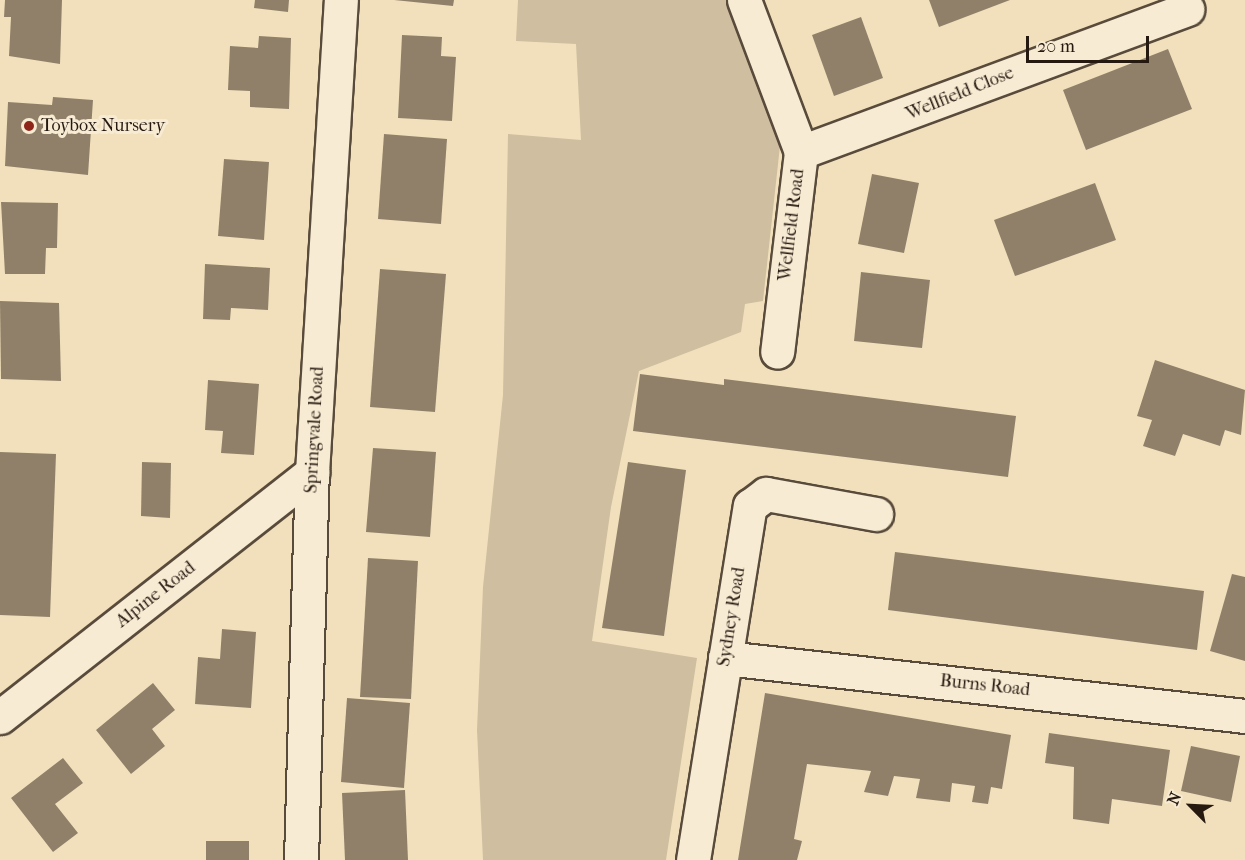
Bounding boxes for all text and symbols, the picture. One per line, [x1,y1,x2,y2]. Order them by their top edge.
scale bar [1029,24,1152,62]
text: 20 m [1037,36,1075,57]
street label: Wellfield Close [903,63,1017,125]
place label: Toybox Nursery [41,115,165,137]
marker: Toybox Nursery [22,119,36,133]
street label: Wellfield Road [774,168,810,282]
street label: Springvale Road [301,366,329,494]
street label: Alpine Road [112,557,200,633]
street label: Sydney Road [713,566,751,668]
street label: Burns Road [939,671,1031,701]
north arrow [1161,776,1221,836]
text: N [1163,789,1185,808]

